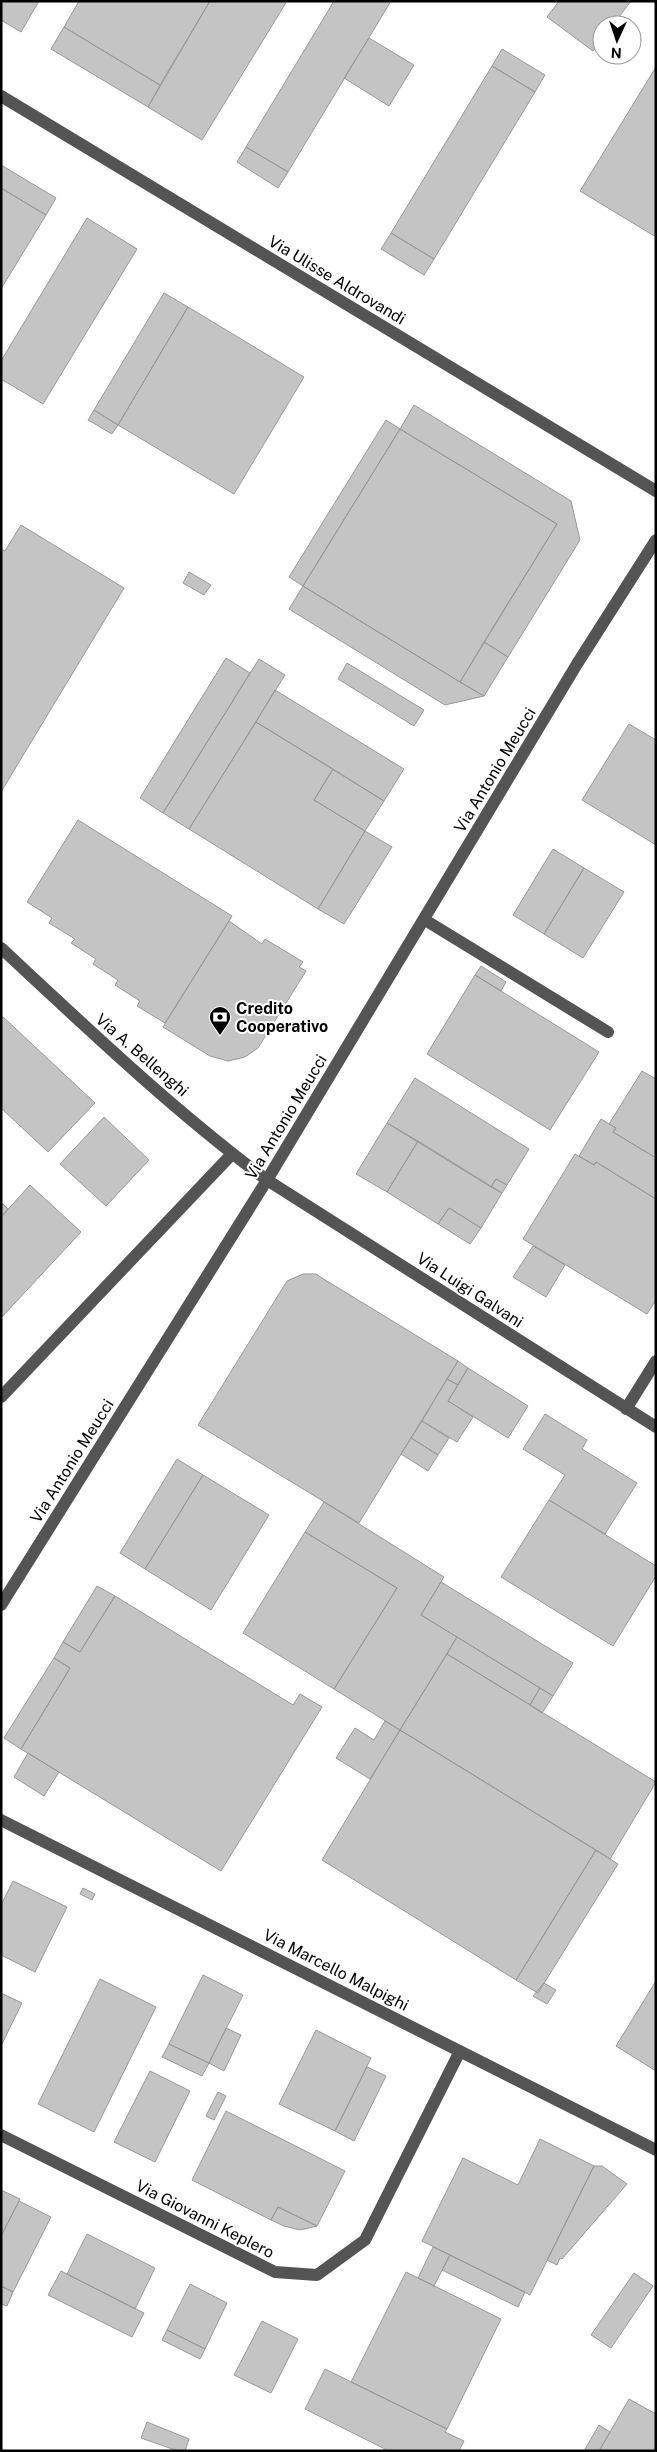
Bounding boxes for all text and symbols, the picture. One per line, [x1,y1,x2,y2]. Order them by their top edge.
north arrow [592,15,642,65]
text: N [610,45,622,61]
street label: Via Ulisse Aldrovandi [265,232,409,328]
street label: Via Antonio Meucci [450,704,540,836]
place label: Credito Cooperativo [236,999,328,1036]
bank icon: Credito Cooperativo [208,1005,232,1036]
street label: Via A. Bellenghi [92,1010,192,1100]
street label: Via Antonio Meucci [241,1051,331,1183]
street label: Via Luigi Galvani [413,1249,527,1331]
street label: Via Antonio Meucci [26,1396,118,1526]
street label: Via Marcello Malpighi [260,1925,412,2015]
street label: Via Giovanni Keplero [133,2176,277,2262]

